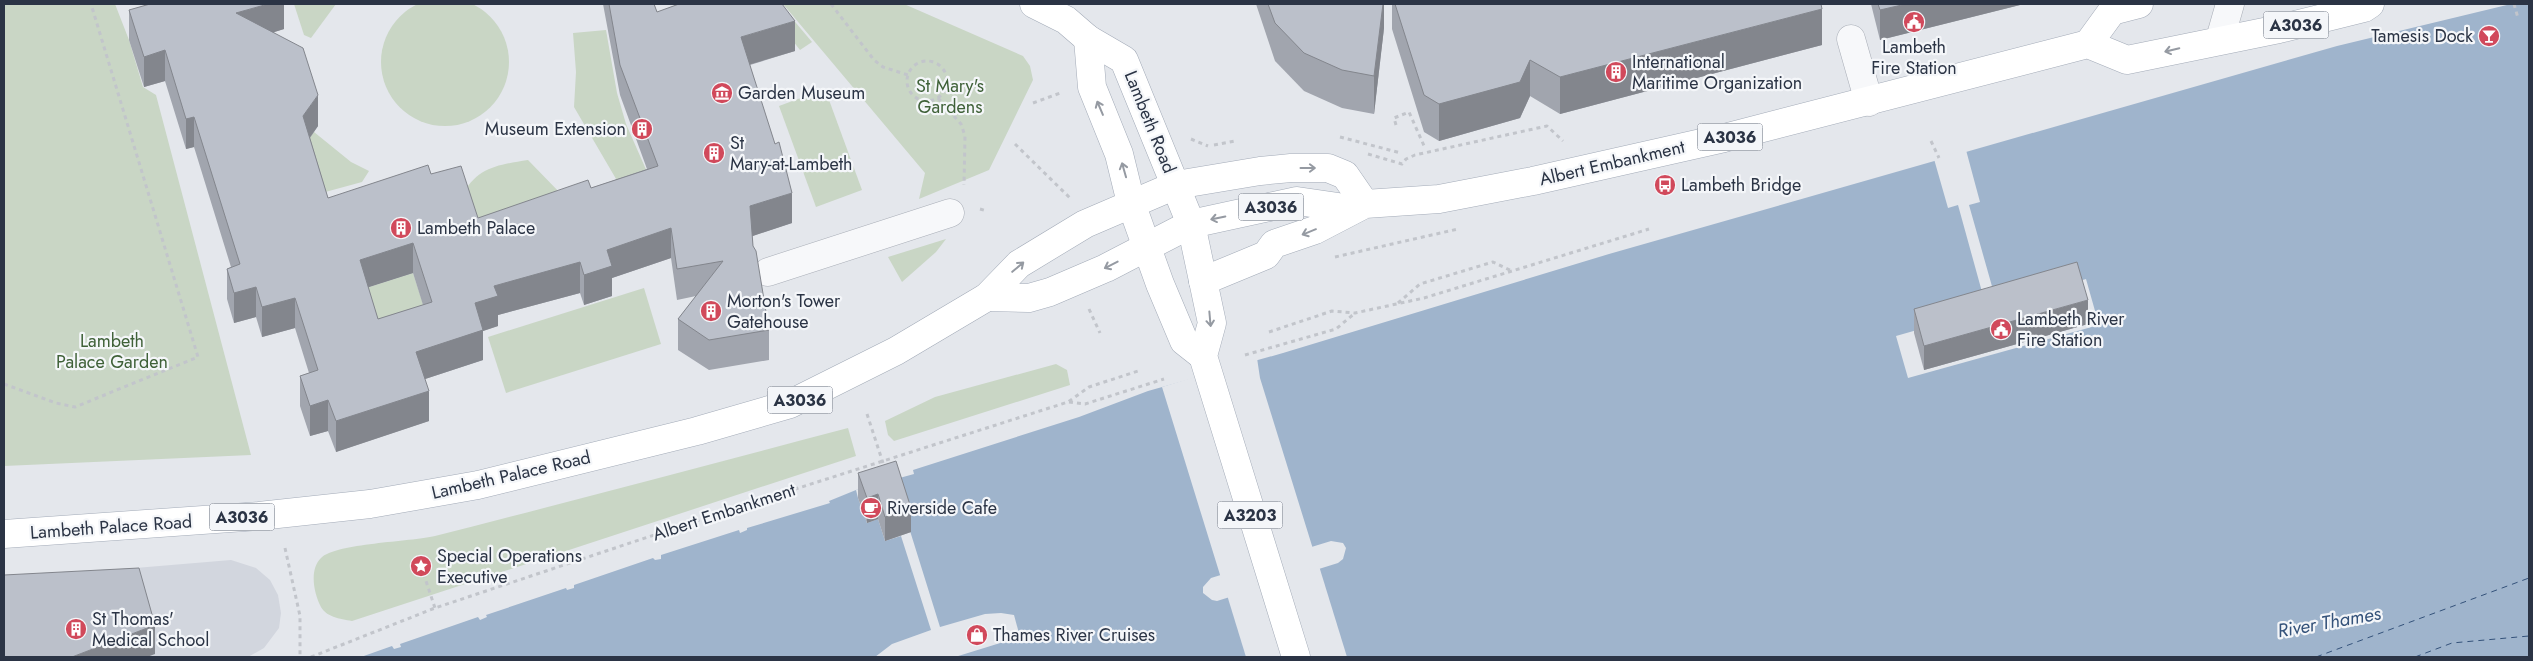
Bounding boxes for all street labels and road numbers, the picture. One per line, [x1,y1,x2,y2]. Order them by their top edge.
road number: A3036 [2264,12,2328,38]
street label: Lambeth Road [1118,67,1182,177]
road number: A3036 [1698,124,1762,150]
street label: Albert Embankment [1537,133,1688,192]
road number: A3036 [1238,193,1304,220]
road number: A3036 [768,386,832,414]
street label: Lambeth Palace Road [429,444,593,506]
street label: Albert Embankment [649,476,799,547]
road number: A3203 [1218,502,1282,528]
road number: A3036 [210,504,274,530]
street label: Lambeth Palace Road [29,508,193,546]

